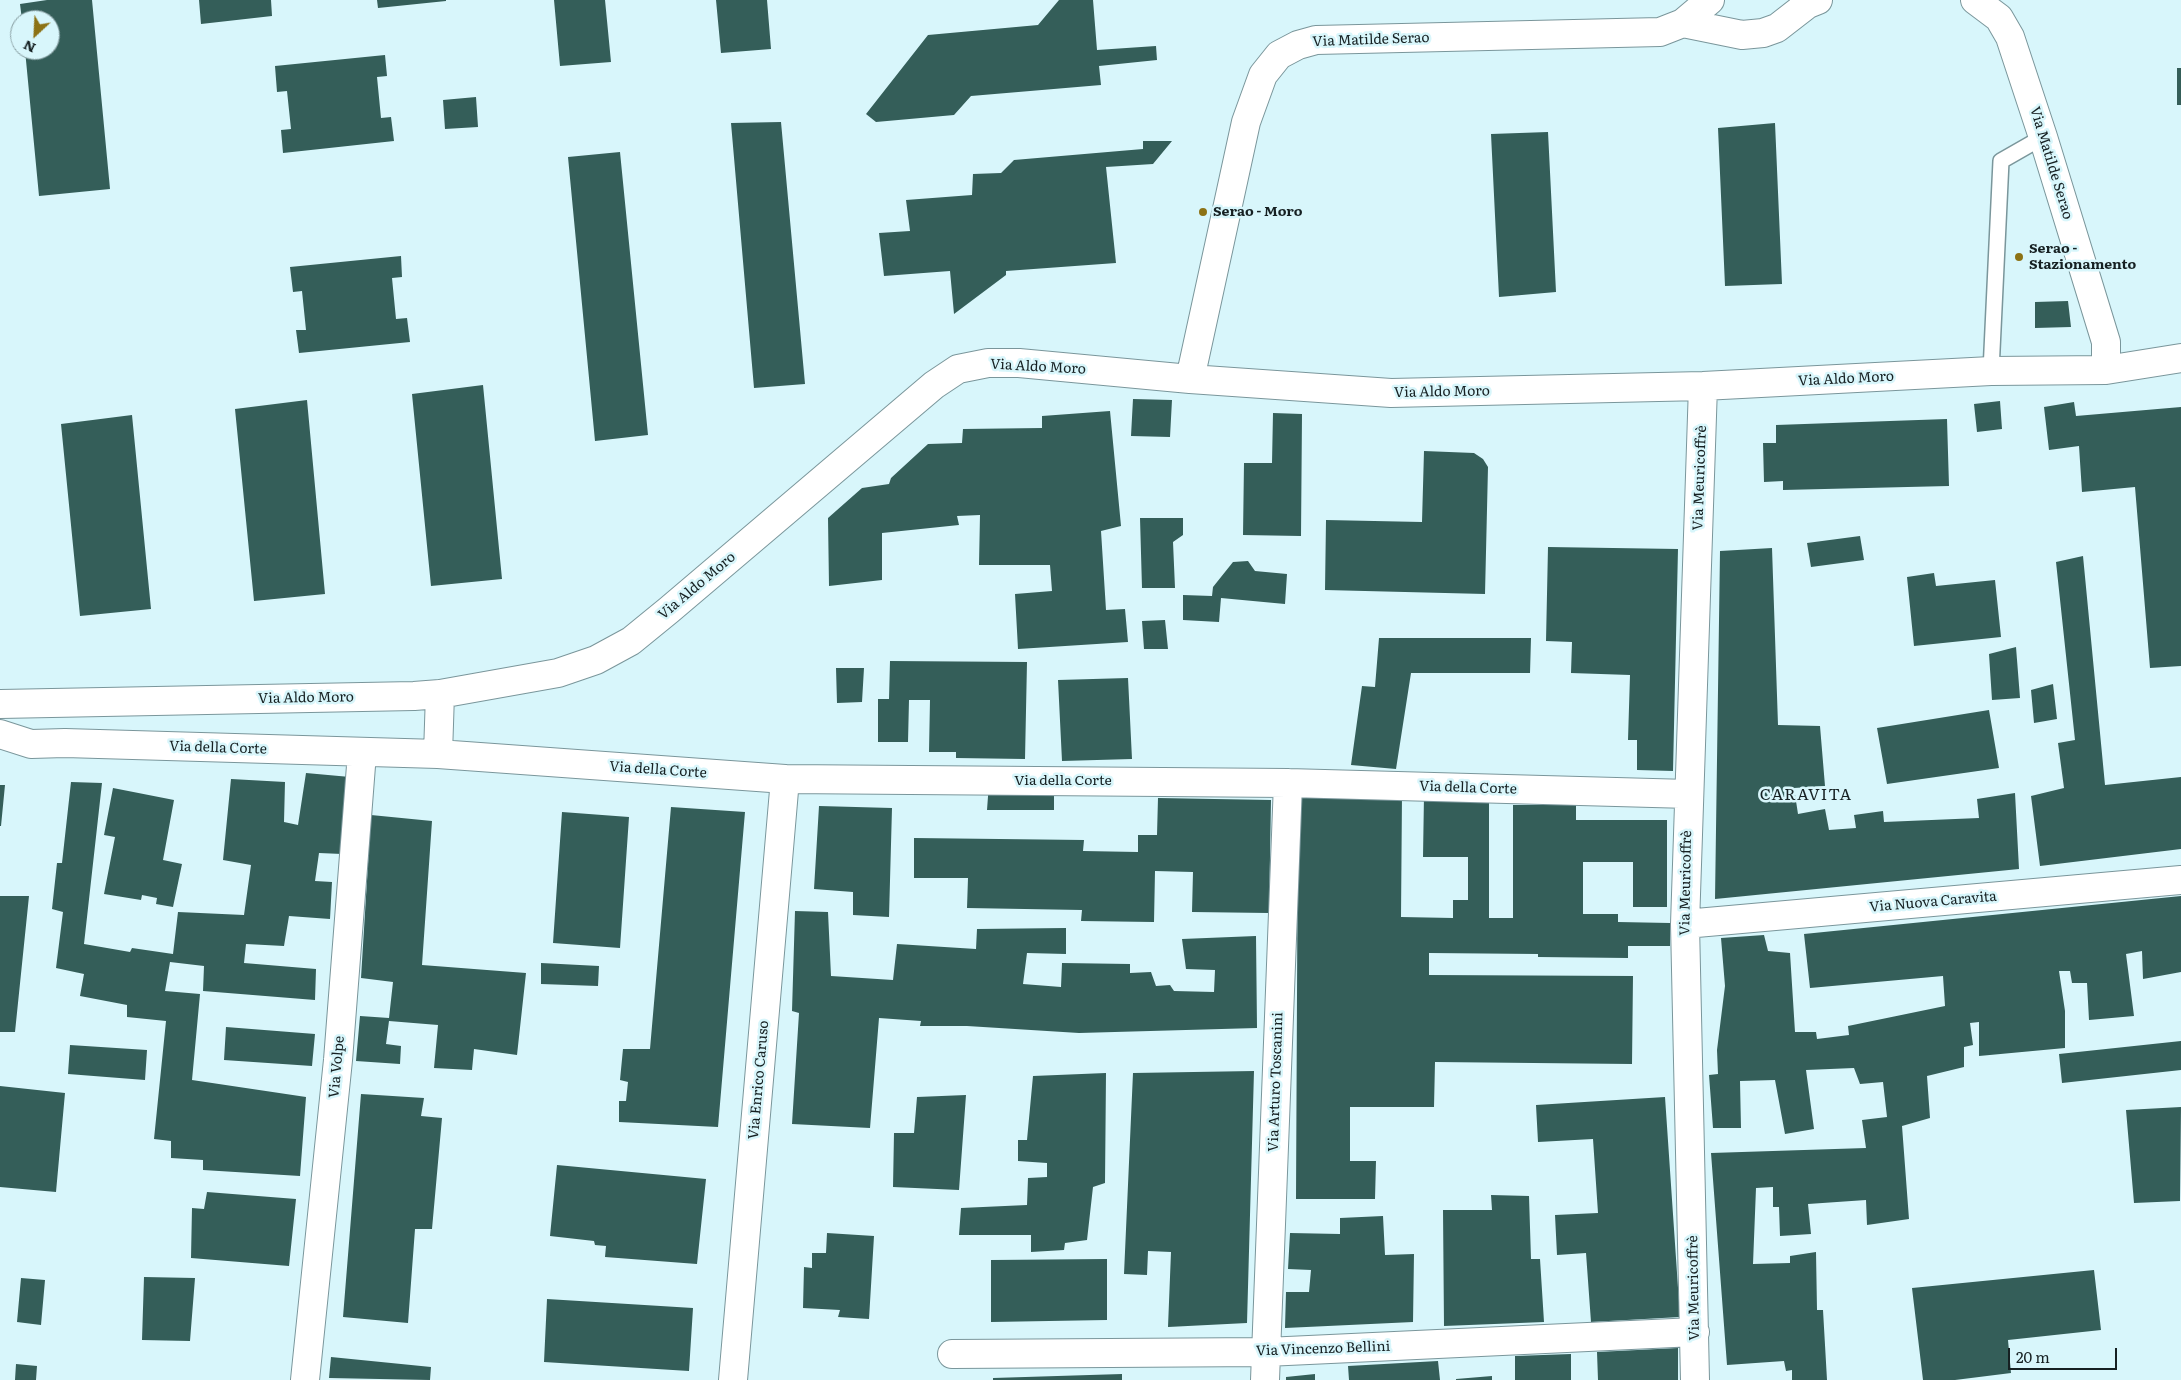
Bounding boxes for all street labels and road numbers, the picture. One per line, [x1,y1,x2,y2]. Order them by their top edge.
street label: Via Matilde Serao [1312,30,1430,50]
street label: Via Matilde Serao [2026,105,2076,221]
street label: Via Aldo Moro [990,356,1086,378]
street label: Via Aldo Moro [1798,368,1894,390]
street label: Via Aldo Moro [1394,383,1490,401]
street label: Via Meuricoffrè [1690,425,1710,531]
street label: Via Aldo Moro [655,549,739,623]
street label: Via Aldo Moro [258,689,354,707]
street label: Via della Corte [169,738,267,758]
street label: Via della Corte [609,758,707,782]
street label: Via della Corte [1014,773,1112,789]
street label: Via della Corte [1419,778,1517,798]
street label: Via Meuricoffrè [1677,830,1695,936]
street label: Via Nuova Caravita [1869,888,1997,916]
street label: Via Arturo Toscanini [1265,1012,1287,1152]
street label: Via Enrico Caruso [745,1020,773,1140]
street label: Via Volpe [326,1035,348,1099]
street label: Via Meuricoffrè [1685,1235,1703,1341]
street label: Via Vincenzo Bellini [1255,1338,1391,1360]

